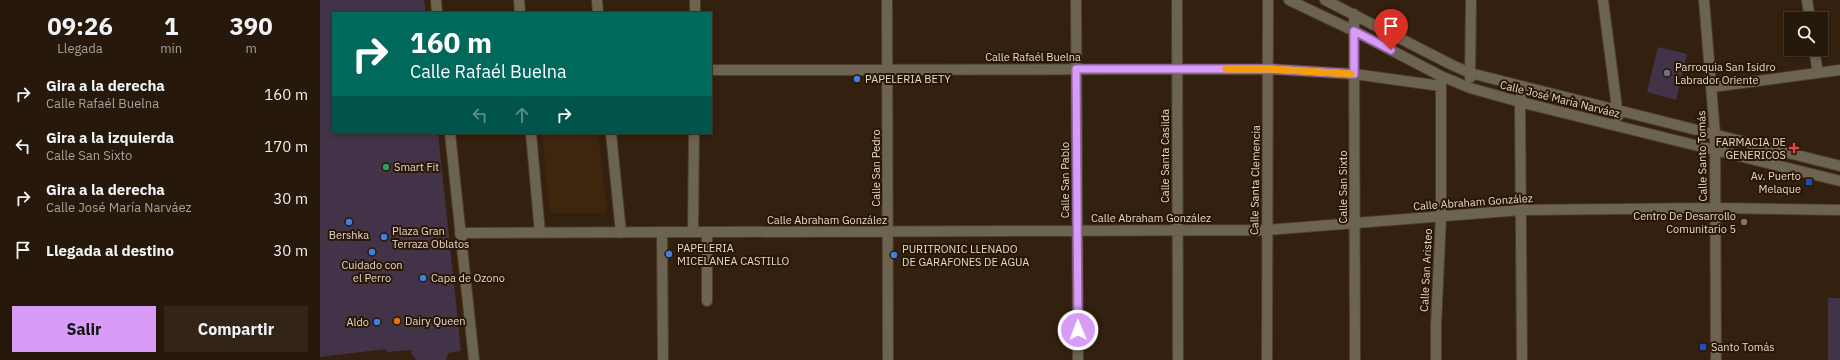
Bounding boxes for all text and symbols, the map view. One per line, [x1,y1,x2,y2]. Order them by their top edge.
pin [1374,9,1408,50]
text: 09:26 [47,10,113,42]
text: 1 [164,10,178,42]
text: 390 [229,10,273,42]
map controls [1784,12,1828,56]
button: search [1784,12,1828,56]
icon: arrive [1380,15,1402,37]
text: 160 m [410,24,492,61]
icon: right [344,28,396,80]
text: Llegada [57,40,103,57]
text: min [160,40,182,57]
text: m [245,40,257,57]
street label: Calle Rafaél Buelna [985,50,1081,64]
text: Calle Rafaél Buelna [410,60,567,83]
place label: Parroquia San Isidro Labrador Oriente [1675,60,1776,87]
marker: Parroquia San Isidro Labrador Oriente [1662,68,1672,78]
place label: PAPELERIA BETY [865,72,951,86]
marker: PAPELERIA BETY [852,74,862,84]
text: Gira a la derecha [46,76,165,95]
street label: Calle José María Narváez [1499,77,1621,121]
icon: right [12,83,34,105]
text: 160 m [264,85,308,104]
text: Calle Rafaél Buelna [46,95,159,112]
icon: left [469,104,491,126]
icon: ahead [511,104,533,126]
icon: right [553,104,575,126]
street label: Calle Santa Casilda [1158,109,1172,203]
street label: Calle Santo Tomás [1694,110,1710,202]
street label: Calle Santa Clemencia [1247,125,1263,235]
text: Gira a la izquierda [46,128,174,147]
street label: Calle San Pedro [869,129,883,207]
icon: left [12,135,34,157]
place label: FARMACIA DE GENERICOS [1716,135,1786,162]
text: 170 m [264,137,308,156]
street label: Calle San Pablo [1058,142,1072,218]
marker: FARMACIA DE GENERICOS [1789,143,1799,153]
text: Calle San Sixto [46,147,132,164]
street label: Calle San Sixto [1336,150,1350,224]
place label: Smart Fit [394,160,439,174]
marker: Smart Fit [381,162,391,172]
place label: Av. Puerto Melaque [1751,169,1801,196]
marker: Av. Puerto Melaque [1804,177,1814,187]
text: Gira a la derecha [46,180,165,199]
icon: right [12,187,34,209]
text: 30 m [273,189,308,208]
street label: Calle Abraham González [1413,191,1533,213]
text: Calle José María Narváez [46,199,192,216]
place label: Centro De Desarrollo Comunitario 5 [1633,209,1736,236]
street label: Calle Abraham González [1091,211,1211,225]
street label: Calle Abraham González [767,213,887,227]
marker: Bershka [344,217,354,227]
marker: Centro De Desarrollo Comunitario 5 [1739,217,1749,227]
place label: Plaza Gran Terraza Oblatos [392,224,469,251]
place label: Bershka [329,228,369,242]
street label: Calle San Aristeo [1417,228,1435,312]
marker: Plaza Gran Terraza Oblatos [379,232,389,242]
icon: arrive [12,239,34,261]
text: Llegada al destino [46,241,174,260]
text: 30 m [273,241,308,260]
place label: PAPELERIA MICELANEA CASTILLO [677,241,790,268]
place label: PURITRONIC LLENADO DE GARAFONES DE AGUA [902,242,1029,269]
marker: Cuidado con el Perro [367,247,377,257]
marker: PAPELERIA MICELANEA CASTILLO [664,249,674,259]
marker: PURITRONIC LLENADO DE GARAFONES DE AGUA [889,250,899,260]
place label: Cuidado con el Perro [341,258,403,285]
place label: Capa de Ozono [431,271,505,285]
marker: Capa de Ozono [418,273,428,283]
button: Salir [12,306,156,352]
button: Compartir [164,306,308,352]
position arrow [1057,309,1099,351]
place label: Dairy Queen [405,314,466,328]
place label: Aldo [346,315,369,329]
marker: Dairy Queen [392,316,402,326]
marker: Aldo [372,317,382,327]
place label: Santo Tomás [1711,340,1775,354]
marker: Santo Tomás [1698,342,1708,352]

